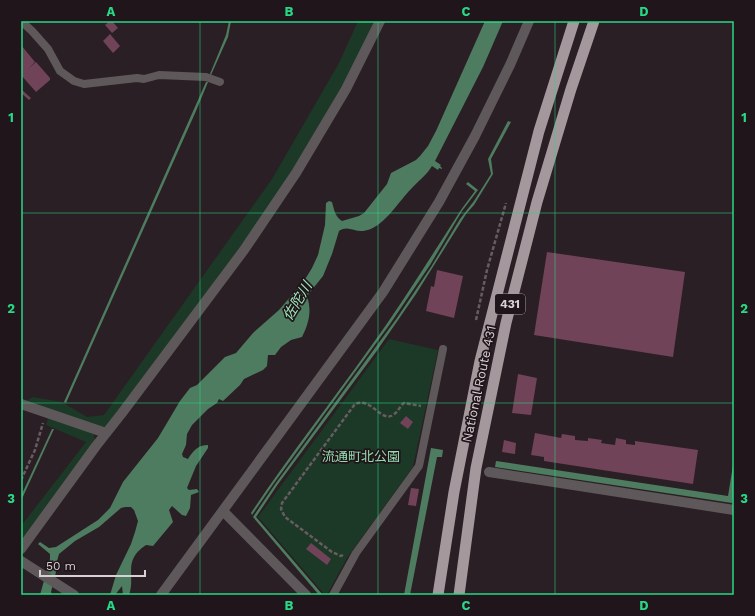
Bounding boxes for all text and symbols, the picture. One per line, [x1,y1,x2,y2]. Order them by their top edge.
text: A [107,4,116,19]
text: B [285,4,294,19]
text: C [462,4,471,19]
text: D [639,4,649,19]
text: 1 [8,110,14,125]
text: 1 [741,110,747,125]
water label: 佐陀川 [279,277,316,323]
road number: 431 [495,294,525,314]
text: 2 [7,301,15,316]
text: 2 [740,301,748,316]
street label: National Route 431 [459,324,499,444]
park label: 流通町北公園 [322,449,400,464]
text: 3 [7,491,15,506]
text: 3 [740,491,748,506]
scale bar [40,552,145,578]
text: 50 m [46,559,76,573]
text: A [107,598,116,613]
text: B [285,598,294,613]
text: C [462,598,471,613]
text: D [639,598,649,613]

